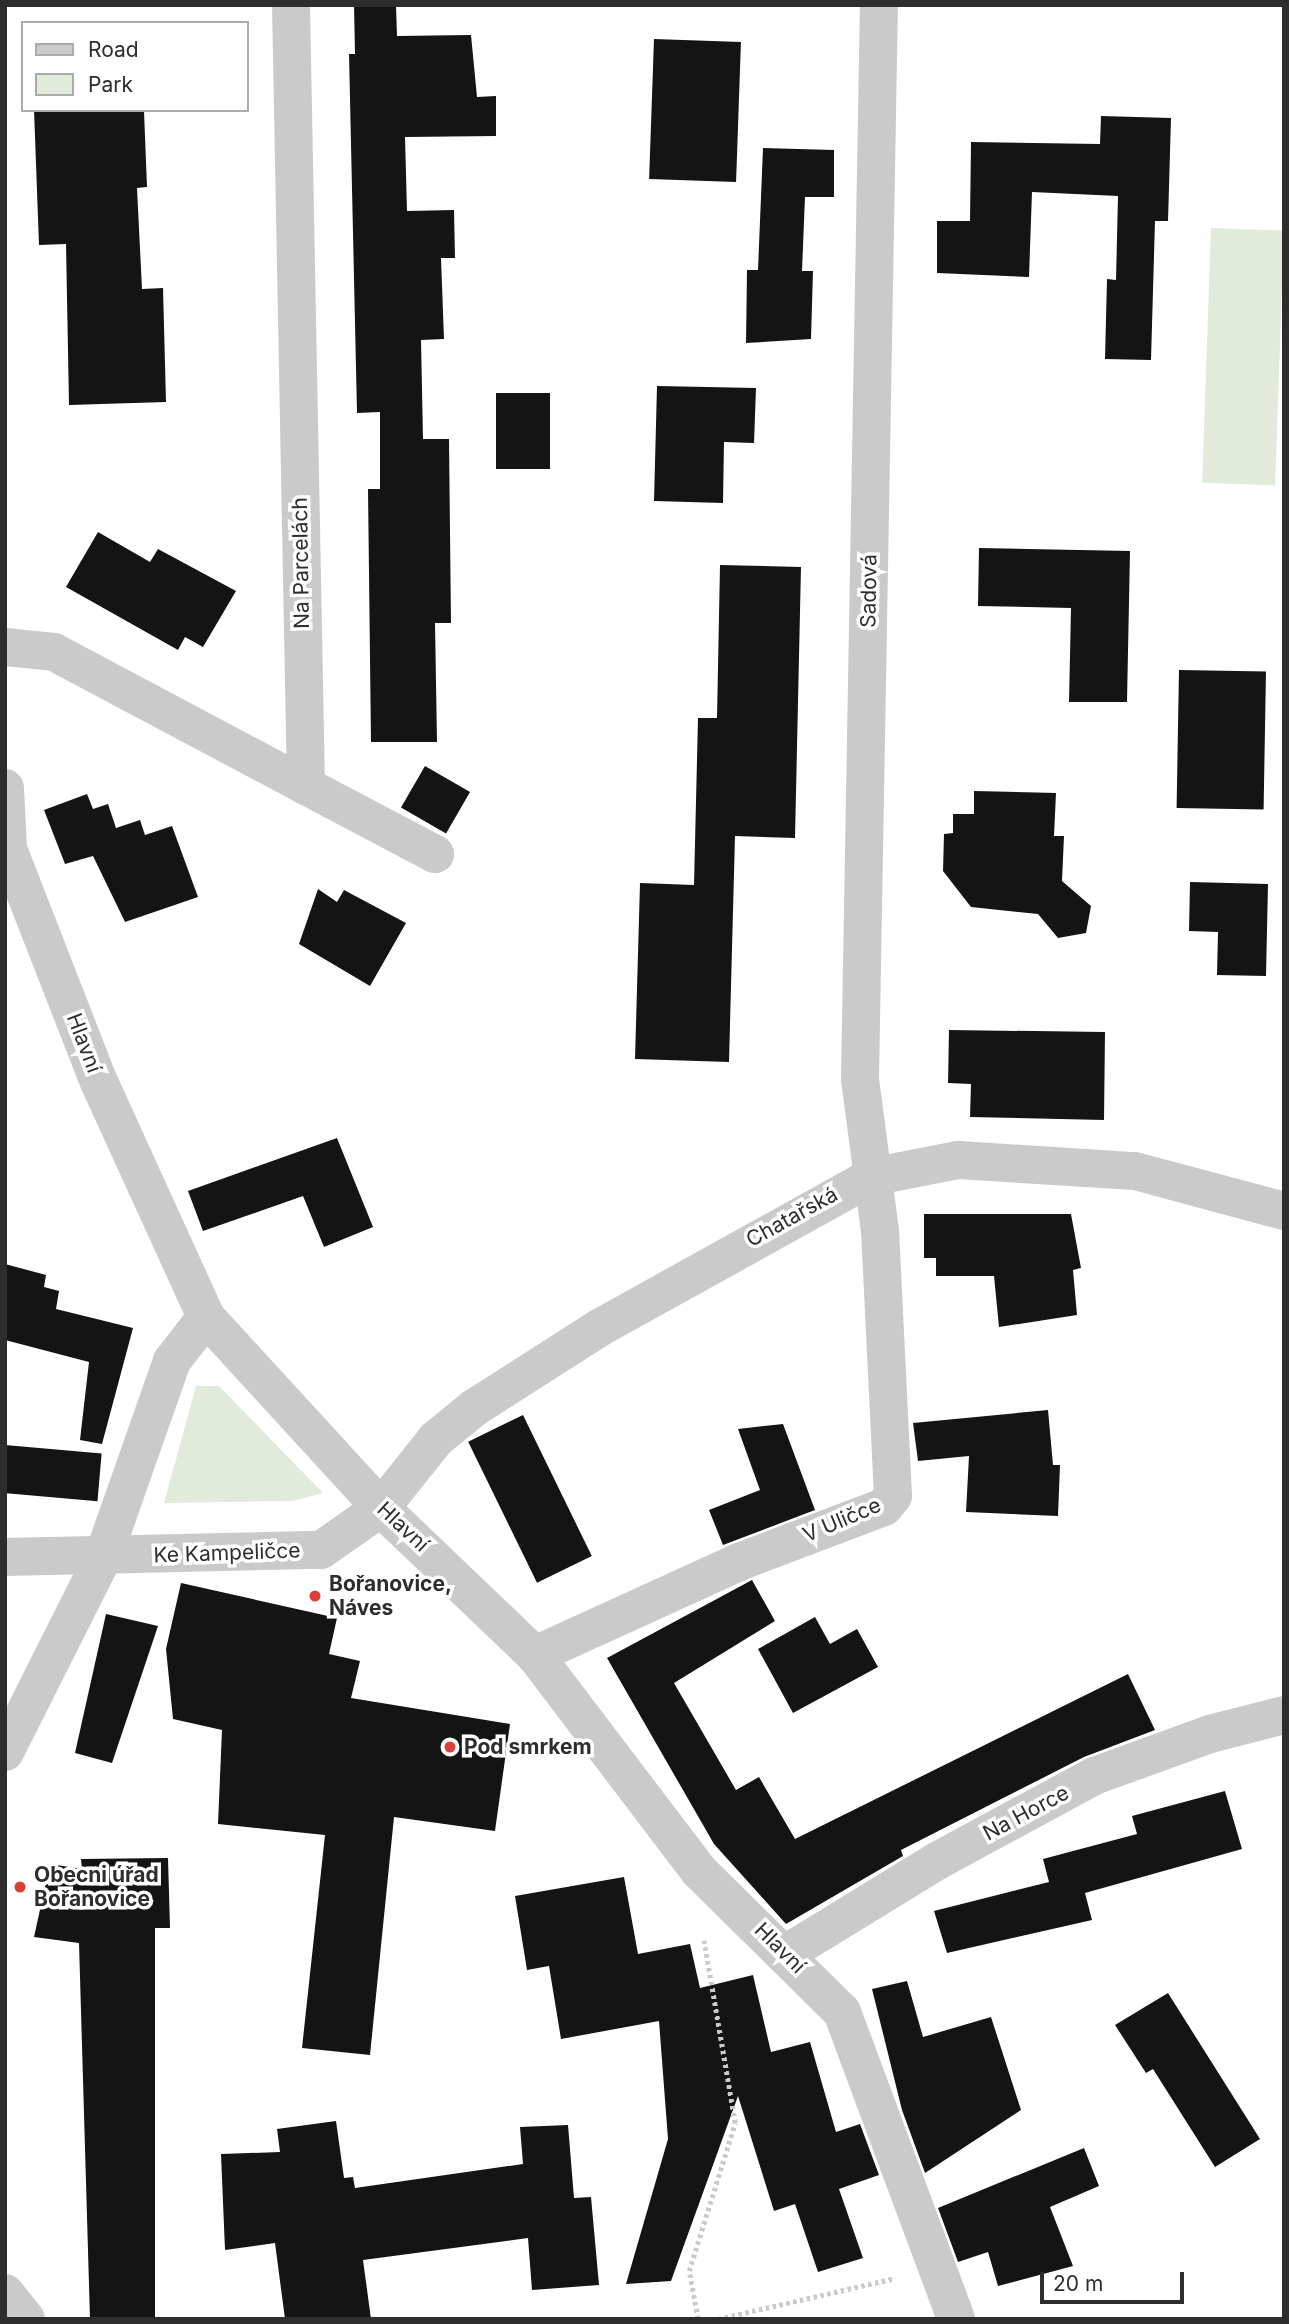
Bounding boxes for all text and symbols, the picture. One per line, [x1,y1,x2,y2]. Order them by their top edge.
legend [21,21,248,112]
text: Road [88,37,139,62]
text: Park [88,72,133,97]
street label: Na Parcelách [287,497,315,629]
street label: Sadová [856,554,882,628]
street label: Hlavní [61,1010,107,1076]
street label: Chatařská [742,1182,842,1252]
street label: V Uličce [799,1492,885,1548]
street label: Hlavní [372,1497,434,1557]
street label: Ke Kampeličce [153,1538,301,1568]
place label: Bořanovice, Náves [329,1571,452,1621]
marker: Bořanovice, Náves [307,1588,323,1604]
place label: Pod smrkem [464,1734,592,1760]
marker: Pod smrkem [442,1739,458,1755]
street label: Na Horce [979,1780,1073,1846]
place label: Obecni úřad Bořanovice [34,1862,159,1912]
marker: Obecni úřad Bořanovice [12,1879,28,1895]
street label: Hlavní [749,1917,811,1979]
scale bar [1044,2258,1188,2302]
text: 20 m [1053,2271,1103,2296]

